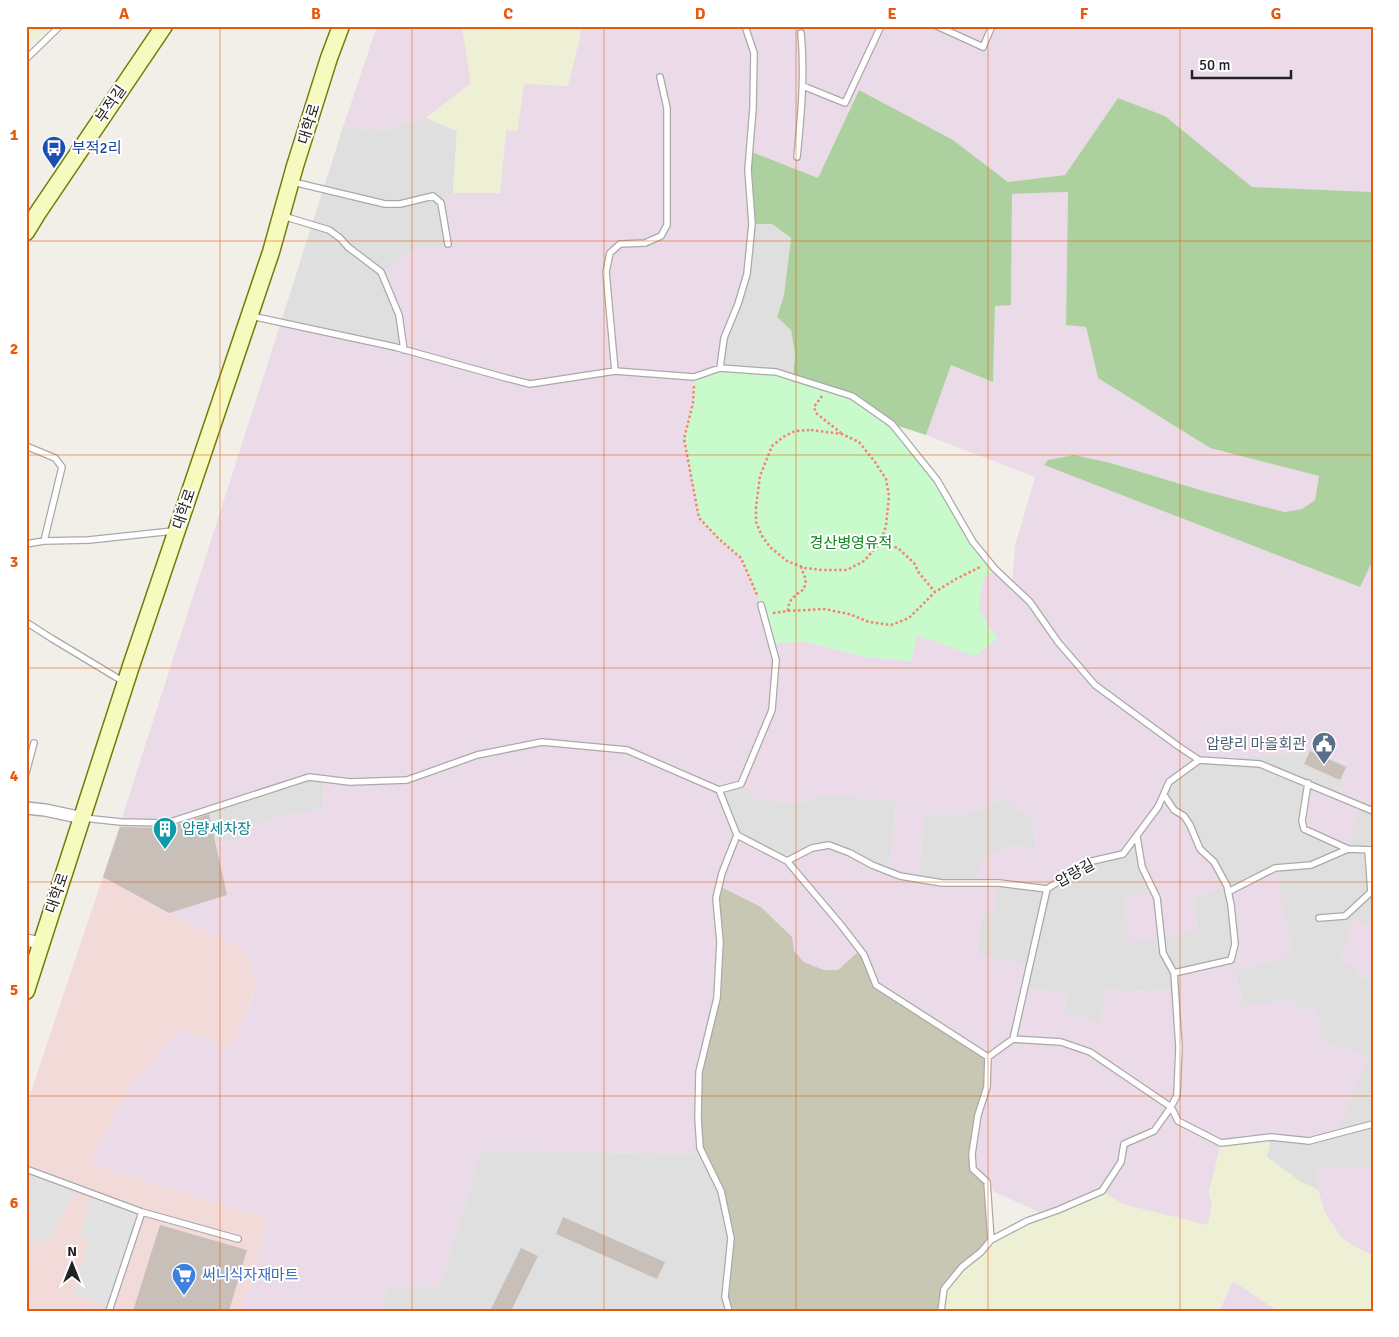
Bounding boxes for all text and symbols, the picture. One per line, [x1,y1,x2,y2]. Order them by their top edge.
text: A [119,4,130,24]
text: B [311,4,321,24]
text: C [503,4,513,24]
text: D [695,4,706,24]
text: E [887,4,897,24]
text: F [1080,4,1089,24]
text: G [1271,4,1281,24]
scale bar [1192,48,1290,80]
text: 50 m [1199,56,1230,74]
street label: 부적길 [92,82,130,126]
street label: 대학로 [294,102,324,146]
text: 1 [10,125,19,145]
bus stop icon: 부적2리 [41,135,67,169]
place label: 부적2리 [72,139,122,157]
text: 2 [10,339,18,359]
street label: 대학로 [169,486,199,532]
park label: 경산병영유적 [810,534,892,552]
text: 3 [10,552,18,572]
public building icon: 압량리 마을회관 [1311,731,1337,765]
place label: 압량리 마을회관 [1206,735,1306,753]
text: 4 [10,766,19,786]
building icon: 압량세차장 [152,816,178,850]
place label: 압량세차장 [182,820,251,838]
street label: 압량길 [1053,855,1097,891]
street label: 대학로 [42,870,72,916]
text: 5 [10,980,18,1000]
text: 6 [10,1193,19,1213]
north arrow [48,1240,98,1290]
text: N [67,1243,77,1260]
supermarket icon: 써니식자재마트 [171,1262,197,1296]
place label: 써니식자재마트 [202,1266,299,1284]

